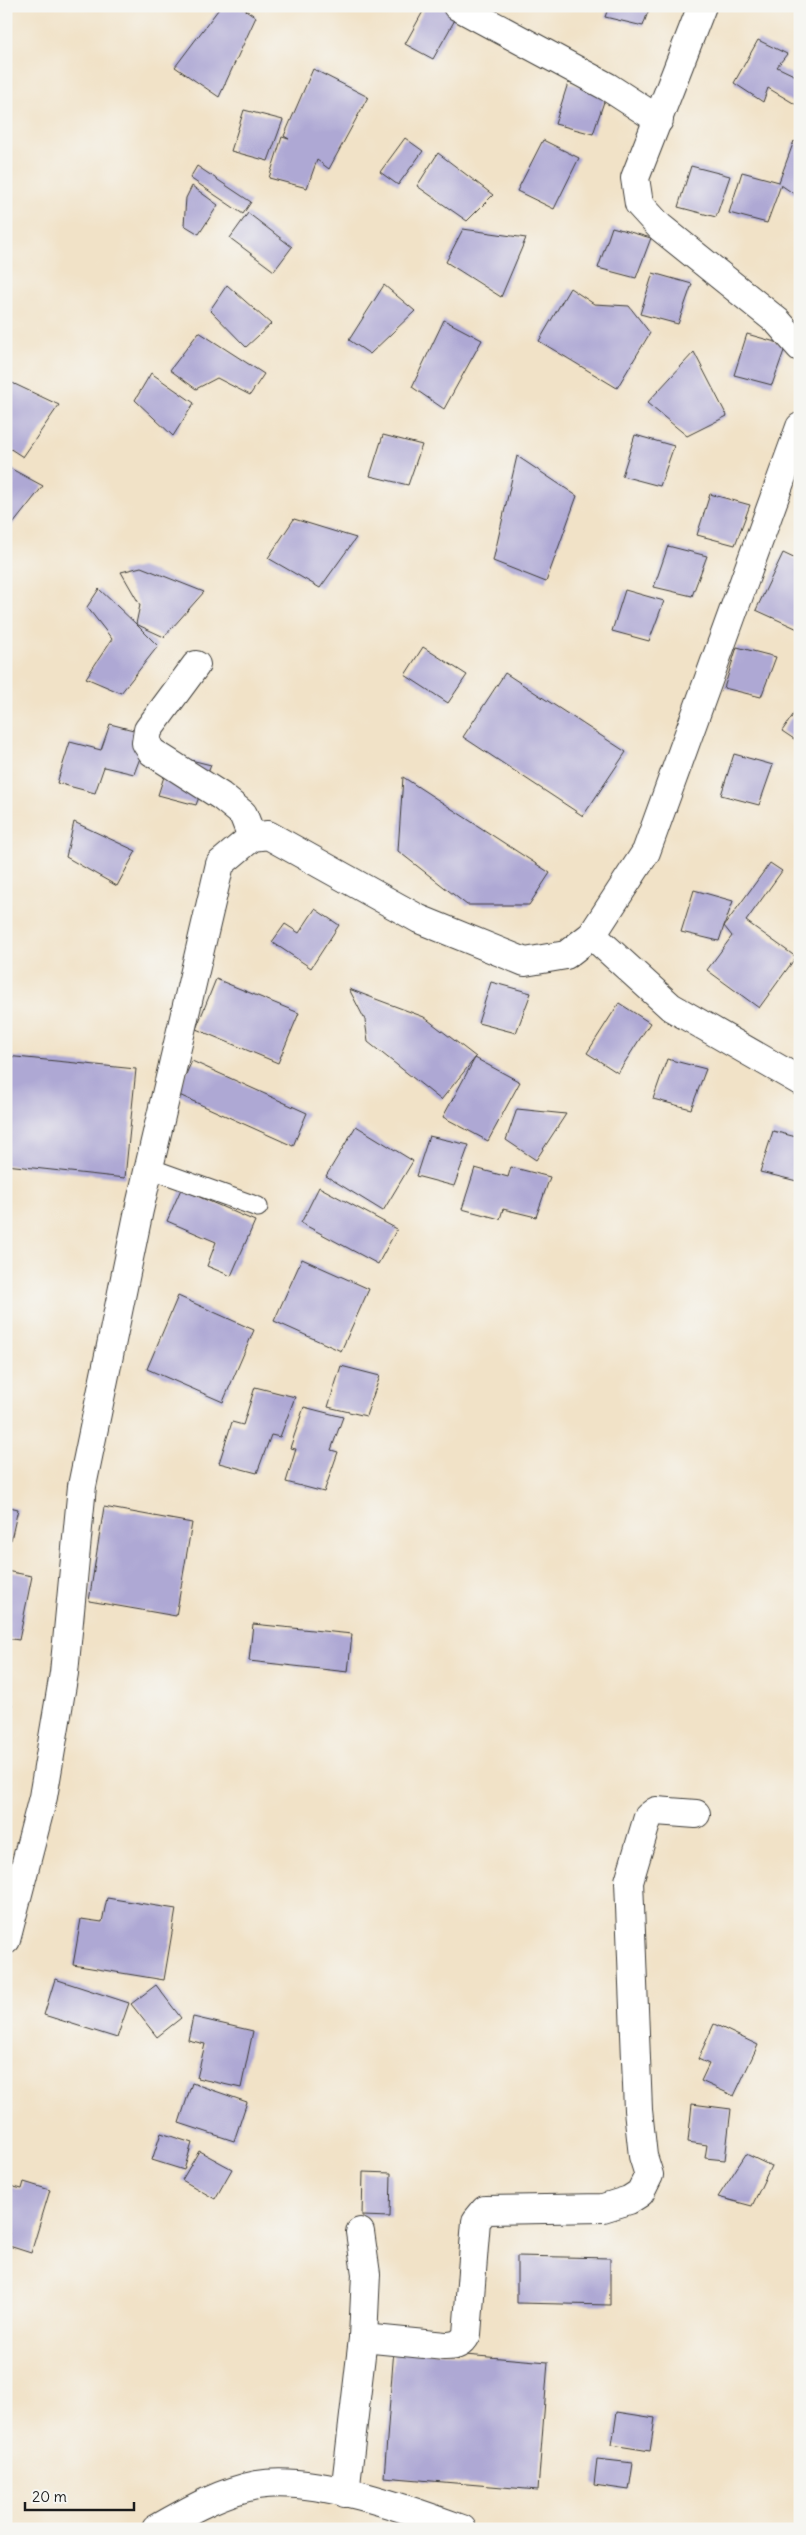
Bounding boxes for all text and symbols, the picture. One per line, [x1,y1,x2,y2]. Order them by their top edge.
scale bar [25,2480,134,2512]
text: 20 m [32,2487,67,2506]

